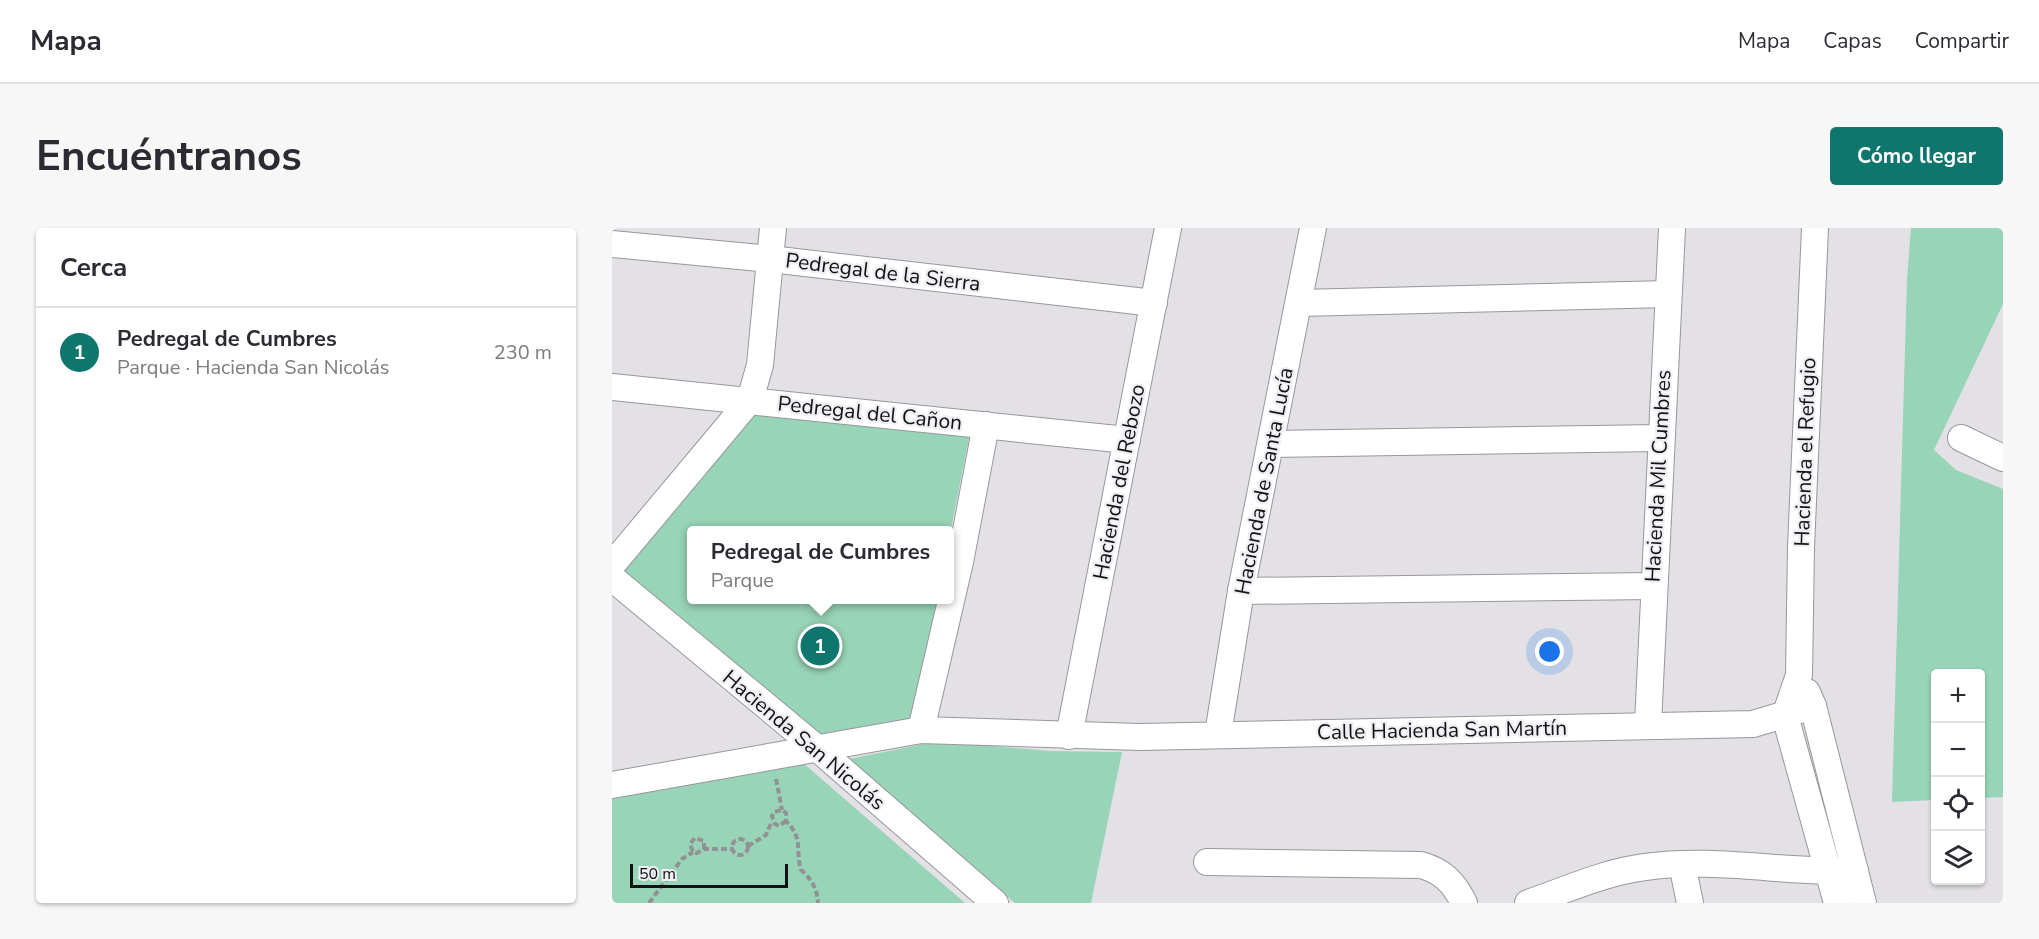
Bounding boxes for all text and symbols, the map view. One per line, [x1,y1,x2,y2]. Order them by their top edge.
text: Mapa [30,22,102,60]
text: Mapa [1738,27,1790,55]
text: Capas [1823,27,1882,55]
text: Compartir [1915,27,2009,55]
button: Cómo llegar [1830,127,2003,185]
text: Encuéntranos [36,128,302,185]
street label: Pedregal de la Sierra [784,246,982,298]
text: Cerca [60,250,127,285]
text: Pedregal de Cumbres [117,324,337,354]
text: 1 [74,339,86,366]
text: 230 m [494,339,552,366]
text: Parque · Hacienda San Nicolás [117,354,389,381]
street label: Hacienda el Refugio [1788,357,1822,547]
street label: Hacienda de Santa Lucía [1228,365,1300,597]
street label: Hacienda Mil Cumbres [1638,369,1678,583]
street label: Hacienda del Rebozo [1086,382,1152,582]
street label: Pedregal del Cañon [776,389,964,437]
popup [687,526,954,604]
text: Pedregal de Cumbres [711,537,930,567]
text: Parque [711,567,774,594]
pin: 1 [800,624,840,668]
your location [1535,637,1564,666]
street label: Hacienda San Nicolás [717,664,891,816]
map controls [1931,669,1985,885]
button: + [1931,669,1985,723]
street label: Calle Hacienda San Martín [1317,714,1567,746]
button: − [1931,723,1985,777]
button: locate [1931,777,1985,831]
button: layers [1931,831,1985,885]
scale bar [630,861,788,888]
text: 50 m [639,863,676,885]

